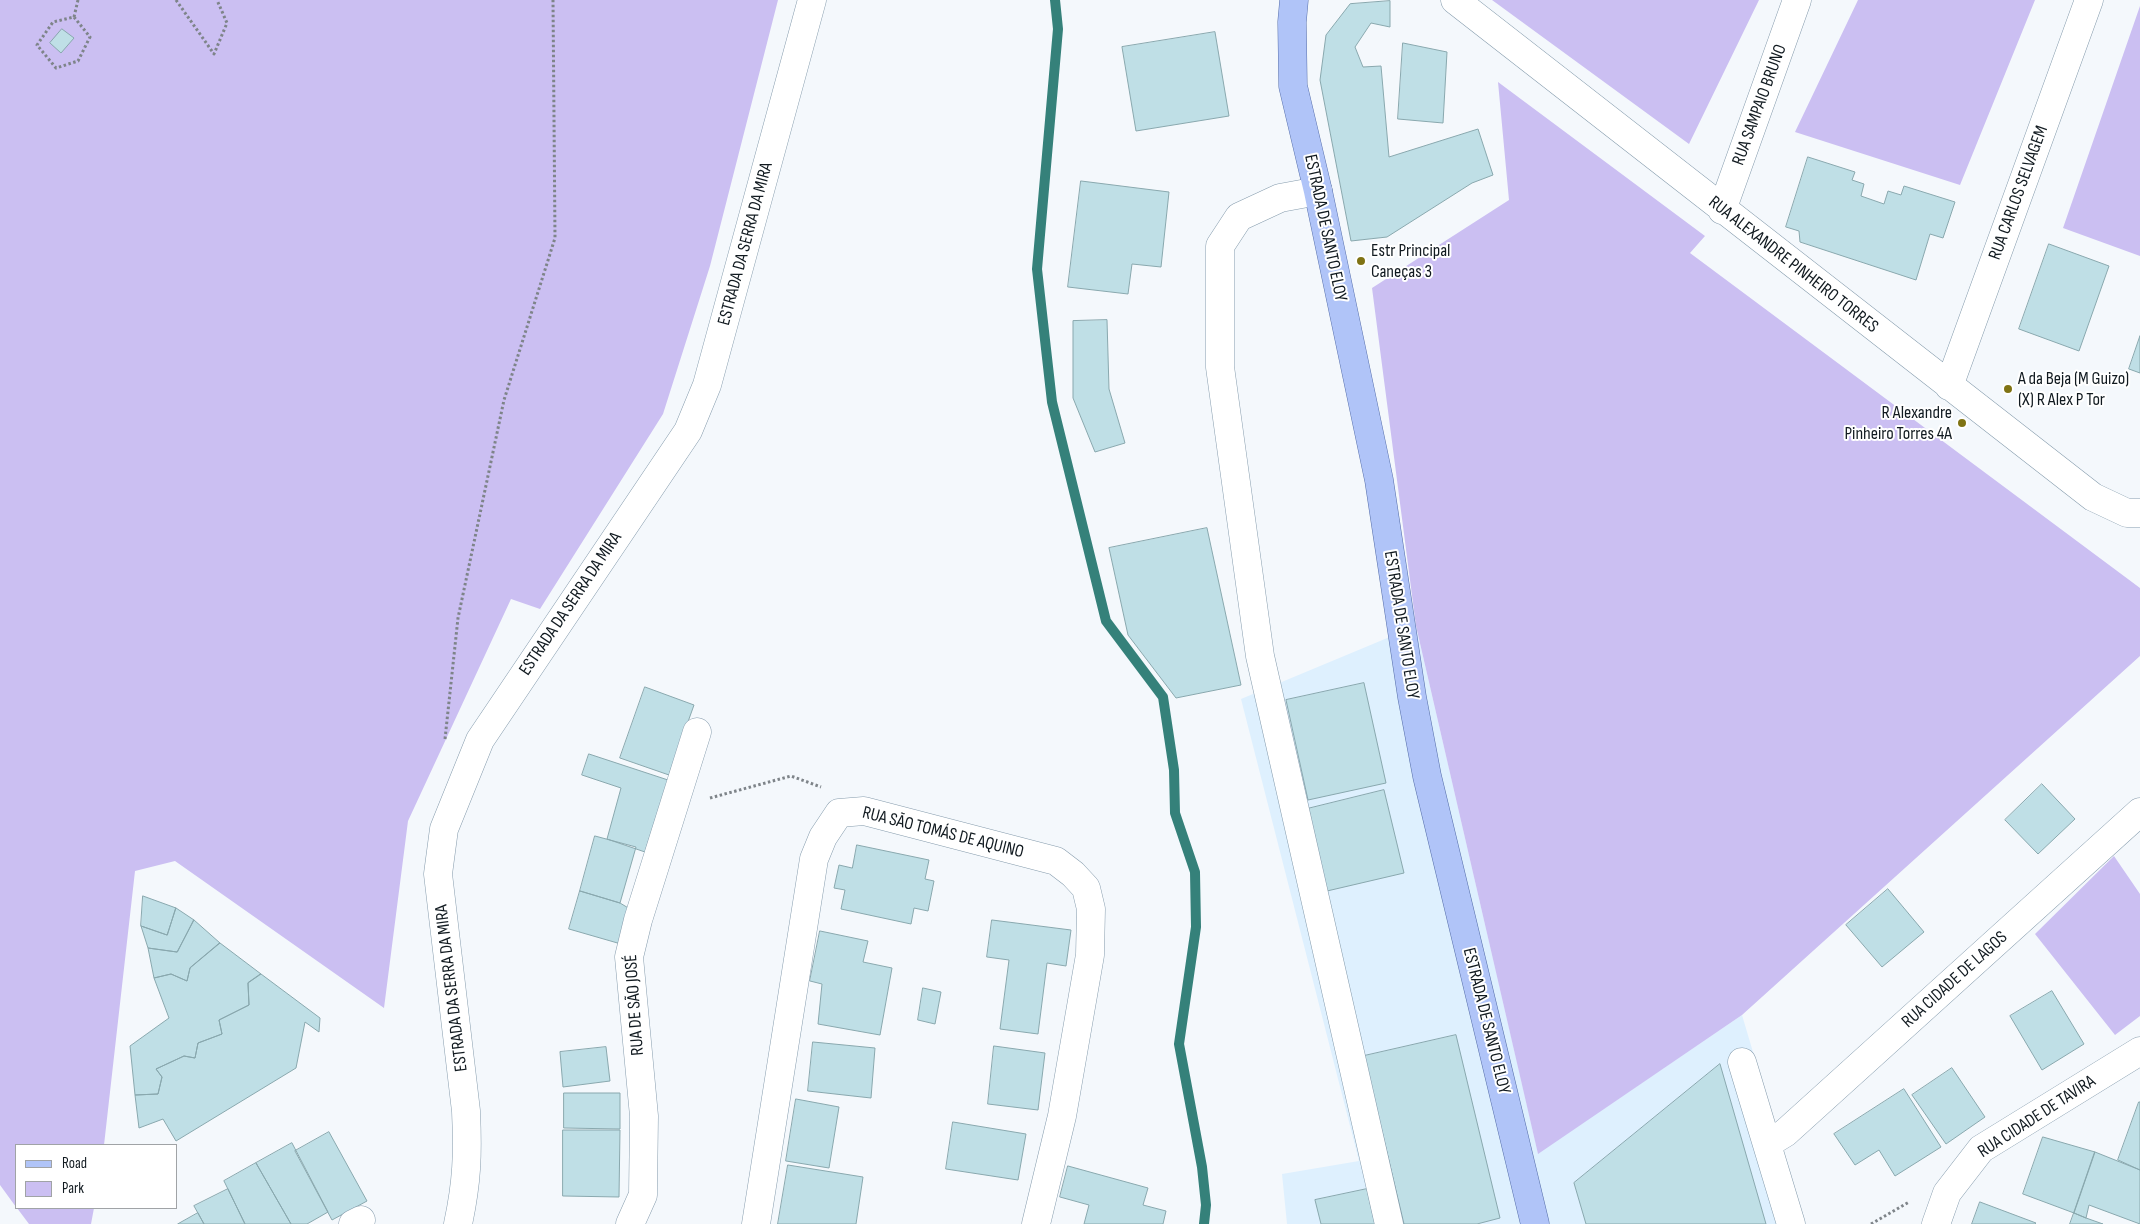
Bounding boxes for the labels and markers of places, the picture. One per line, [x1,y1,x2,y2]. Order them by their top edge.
place label: Estr Principal Caneças 3 [1371,240,1450,282]
marker: Estr Principal Caneças 3 [1355,255,1367,267]
place label: A da Beja (M Guizo) (X) R Alex P Tor [2018,368,2129,410]
marker: A da Beja (M Guizo) (X) R Alex P Tor [2002,383,2014,395]
place label: R Alexandre Pinheiro Torres 4A [1844,402,1952,444]
marker: R Alexandre Pinheiro Torres 4A [1956,417,1968,429]

